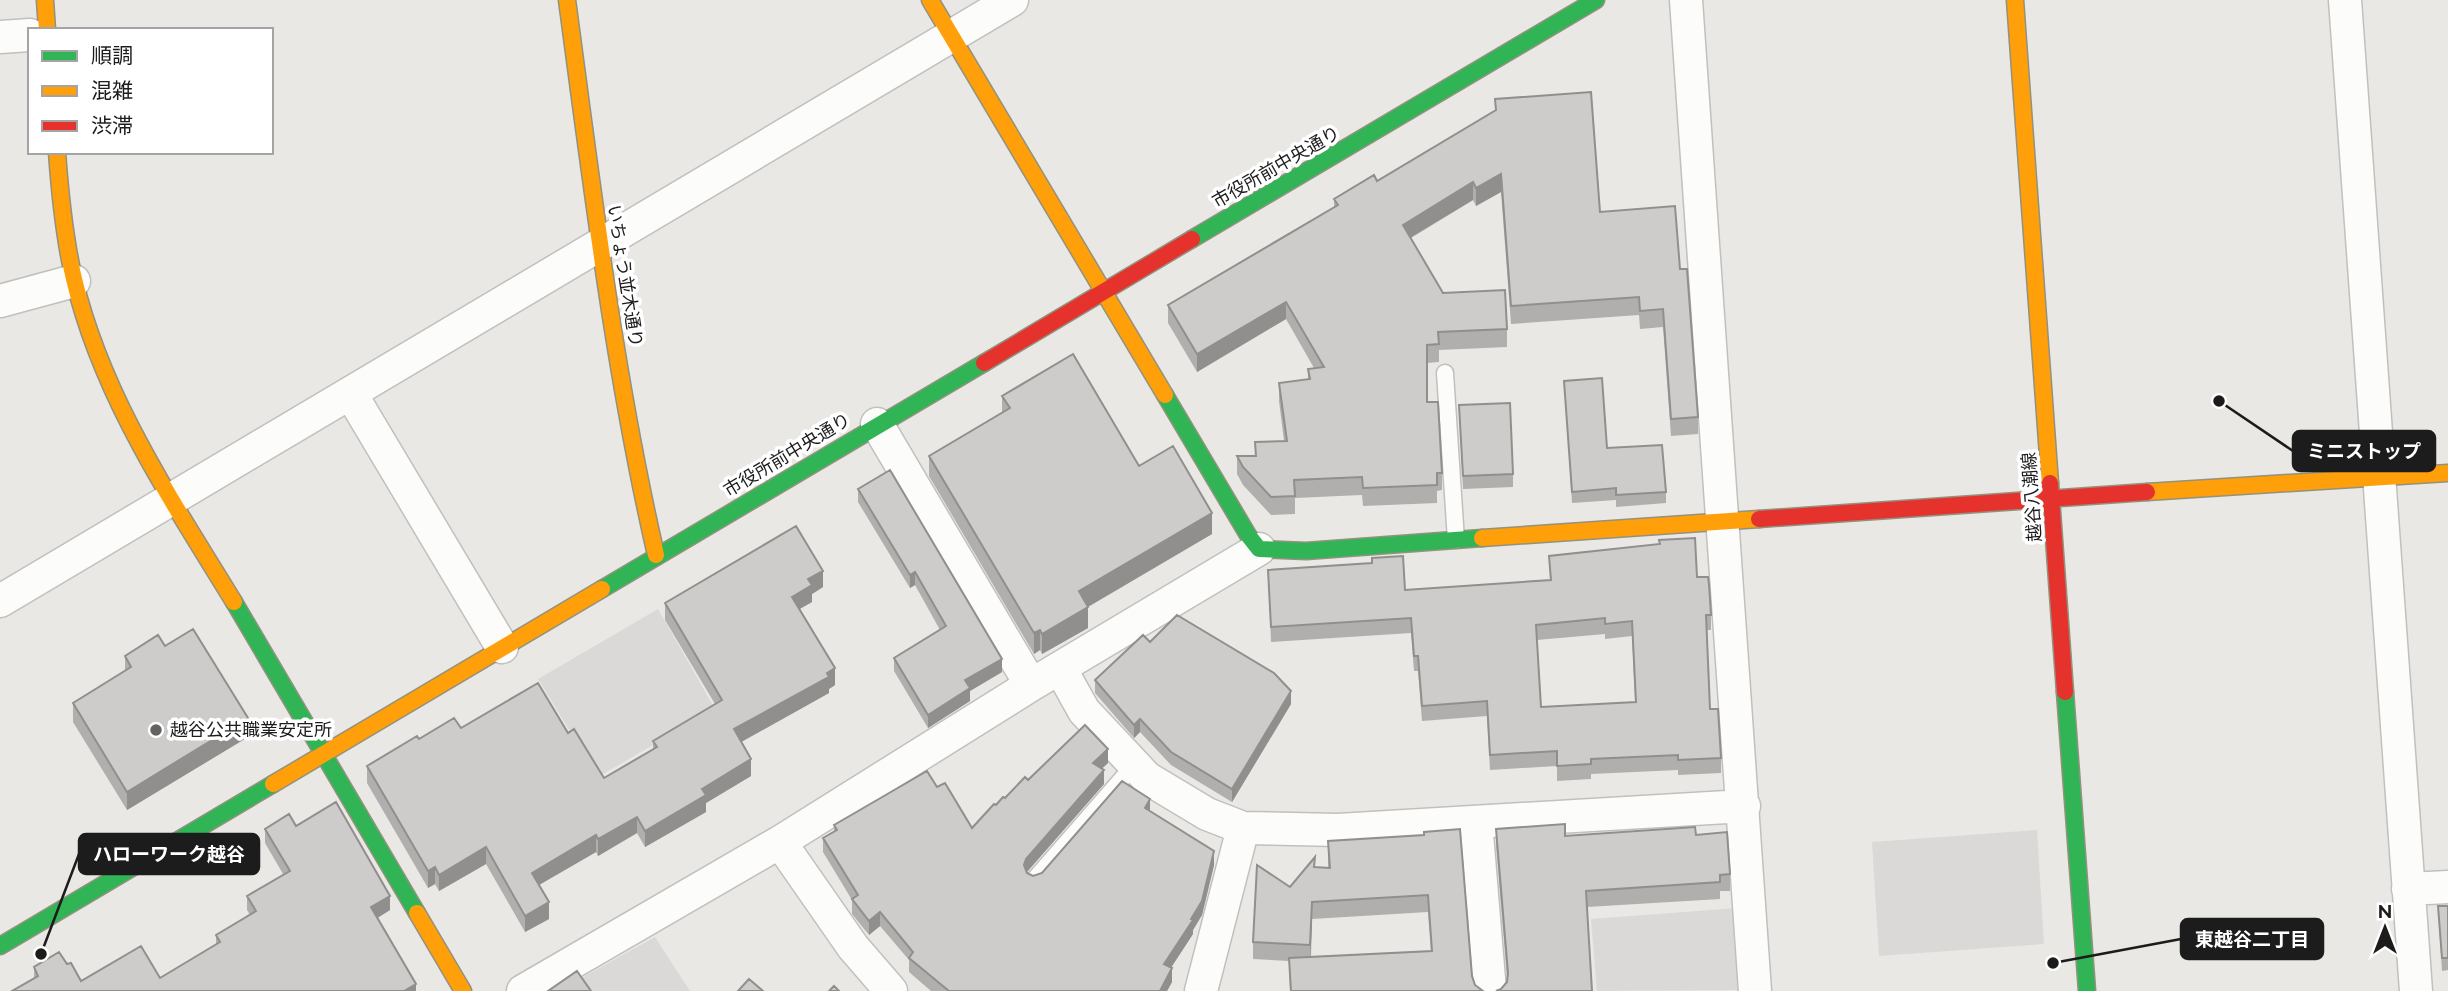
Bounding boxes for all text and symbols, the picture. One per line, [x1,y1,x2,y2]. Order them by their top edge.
legend [28,28,273,154]
text: 順調 [91,43,133,68]
text: 混雑 [91,78,133,103]
text: 渋滞 [91,113,133,138]
street label: 市役所前中央通り [1208,121,1343,212]
street label: いちょう並木通り [604,203,647,349]
street label: 市役所前中央通り [720,408,854,501]
callout: ミニストップ [2293,431,2435,471]
text: ミニストップ [2307,440,2421,462]
street label: 越谷八潮線 [2018,451,2045,543]
place label: 越谷公共職業安定所 [170,719,332,740]
marker: 越谷公共職業安定所 [148,722,164,738]
callout: ハローワーク越谷 [79,834,259,874]
text: ハローワーク越谷 [93,843,245,865]
north arrow [2350,893,2420,963]
text: N [2378,900,2392,922]
callout: 東越谷二丁目 [2181,919,2323,959]
text: 東越谷二丁目 [2195,928,2309,950]

